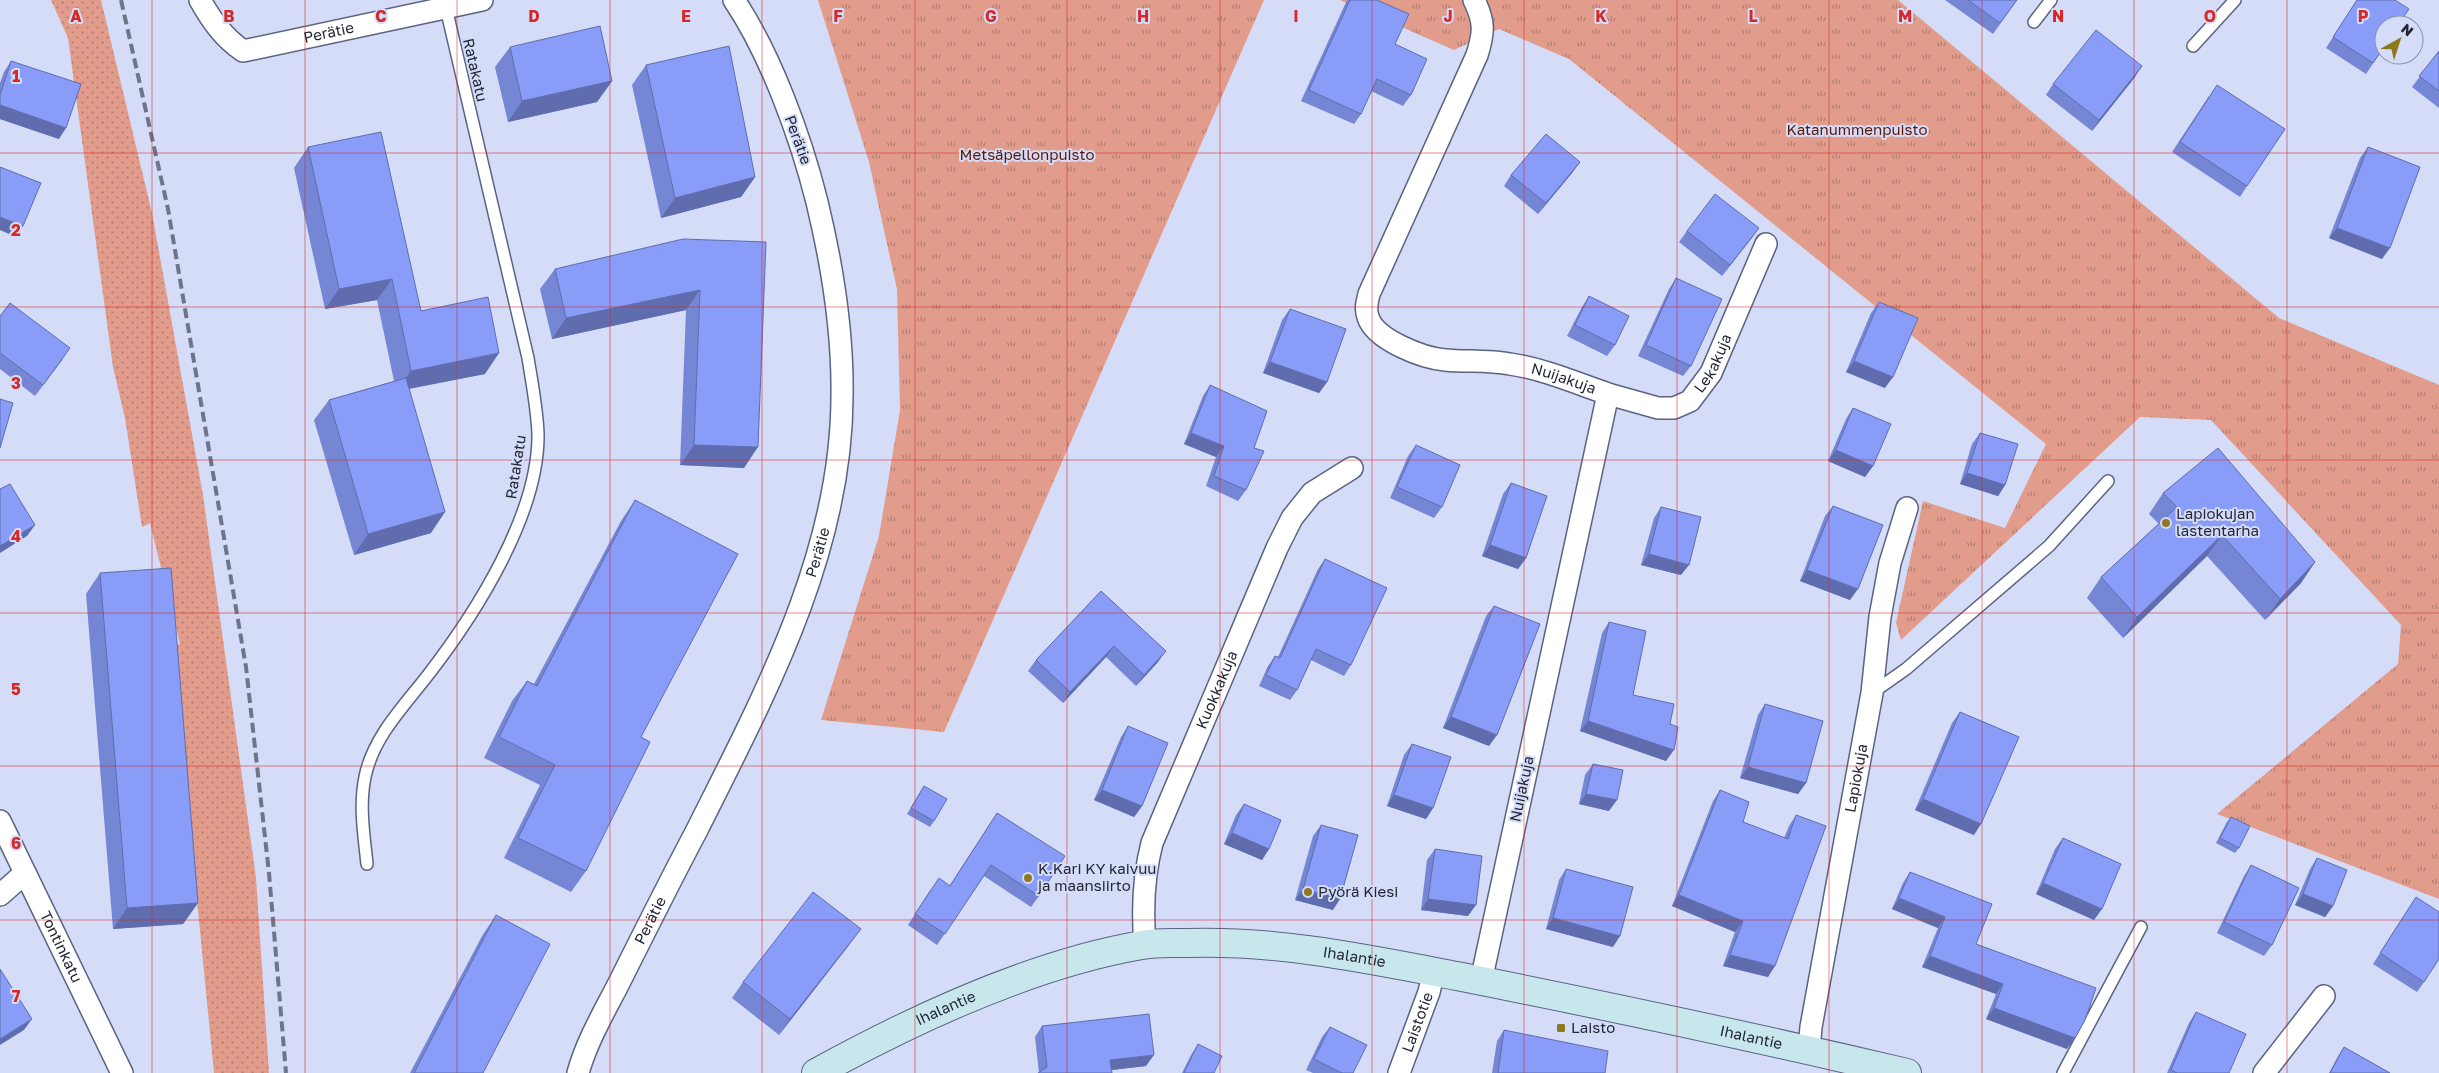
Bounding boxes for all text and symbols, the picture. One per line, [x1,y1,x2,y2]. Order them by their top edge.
text: A [70,6,82,26]
text: B [223,6,235,26]
text: C [375,6,387,26]
text: D [528,6,540,26]
text: E [681,6,691,26]
text: F [833,6,843,26]
text: G [985,6,997,26]
text: H [1137,6,1149,26]
text: I [1293,6,1299,26]
text: J [1443,6,1453,26]
text: K [1595,6,1607,26]
text: L [1748,6,1758,26]
text: M [1898,6,1912,26]
text: N [2052,6,2064,26]
text: O [2204,6,2216,26]
text: P [2358,6,2369,26]
north arrow [2374,15,2424,65]
street label: Perätie [302,18,356,46]
text: N [2398,20,2417,39]
street label: Ratakatu [460,36,492,103]
text: 1 [12,66,20,86]
street label: Perätie [782,113,816,167]
park label: Katanummenpuisto [1786,120,1928,138]
park label: Metsäpellonpuisto [960,145,1094,163]
text: 2 [11,220,21,240]
street label: Lekakuja [1690,331,1735,396]
street label: Nuijakuja [1530,359,1599,397]
text: 3 [11,373,21,393]
street label: Ratakatu [501,434,529,500]
place label: Lapiokujan lastentarha [2176,504,2259,539]
marker: Lapiokujan lastentarha [2160,517,2172,529]
street label: Perätie [801,525,833,579]
text: 4 [11,526,21,546]
street label: Kuokkakuja [1191,648,1241,731]
text: 5 [11,679,21,699]
street label: Lapiokuja [1840,742,1871,814]
street label: Nuijakuja [1505,754,1537,823]
text: 6 [11,833,21,853]
place label: K.Kari KY kaivuu ja maansiirto [1037,859,1156,894]
marker: K.Kari KY kaivuu ja maansiirto [1022,872,1034,884]
place label: Pyörä Kiesi [1318,882,1398,900]
marker: Pyörä Kiesi [1302,886,1314,898]
street label: Perätie [630,893,669,947]
street label: Tontinkatu [37,908,87,985]
street label: Ihalantie [1322,942,1388,970]
text: 7 [12,986,21,1006]
street label: Ihalantie [912,986,978,1029]
street label: Laistotie [1397,989,1436,1055]
place label: Laisto [1571,1018,1615,1036]
street label: Ihalantie [1718,1021,1785,1052]
marker: Laisto [1555,1022,1567,1034]

